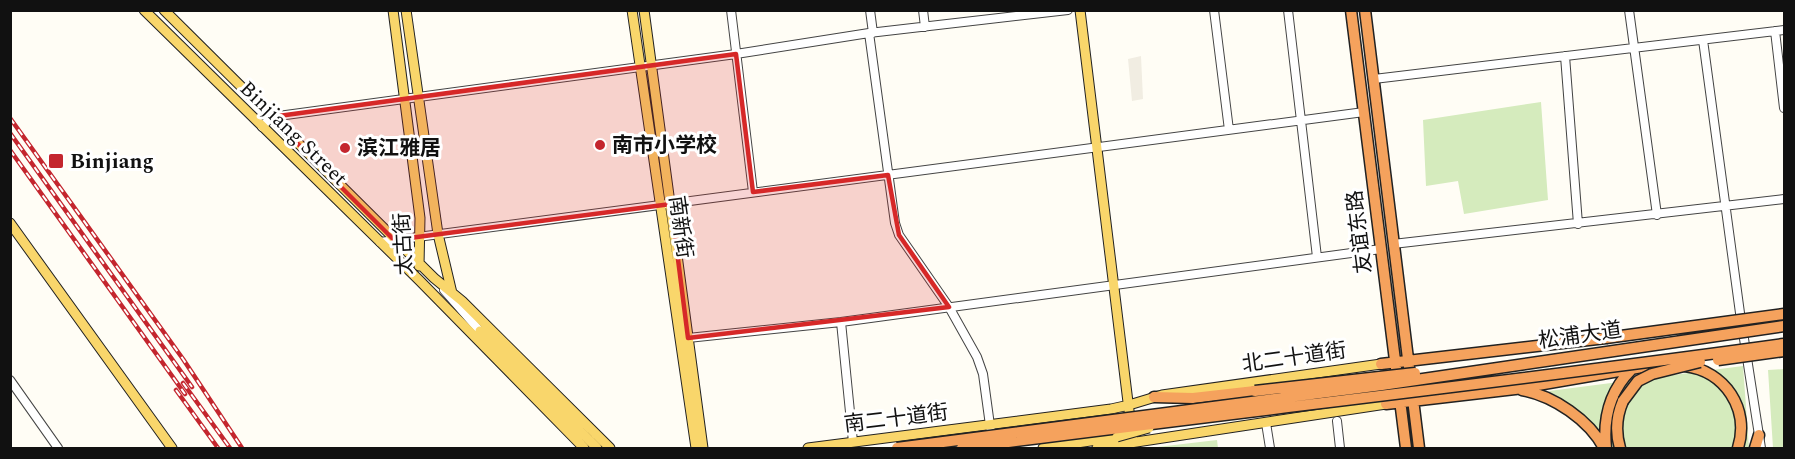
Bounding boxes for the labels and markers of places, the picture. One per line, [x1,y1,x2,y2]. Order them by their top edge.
place label: 南市小学校 [612,130,717,162]
place label: 滨江雅居 [357,133,441,165]
marker: 南市小学校 [593,138,607,152]
marker: 滨江雅居 [338,141,352,155]
place label: Binjiang [70,146,154,178]
marker: Binjiang [47,152,65,170]

